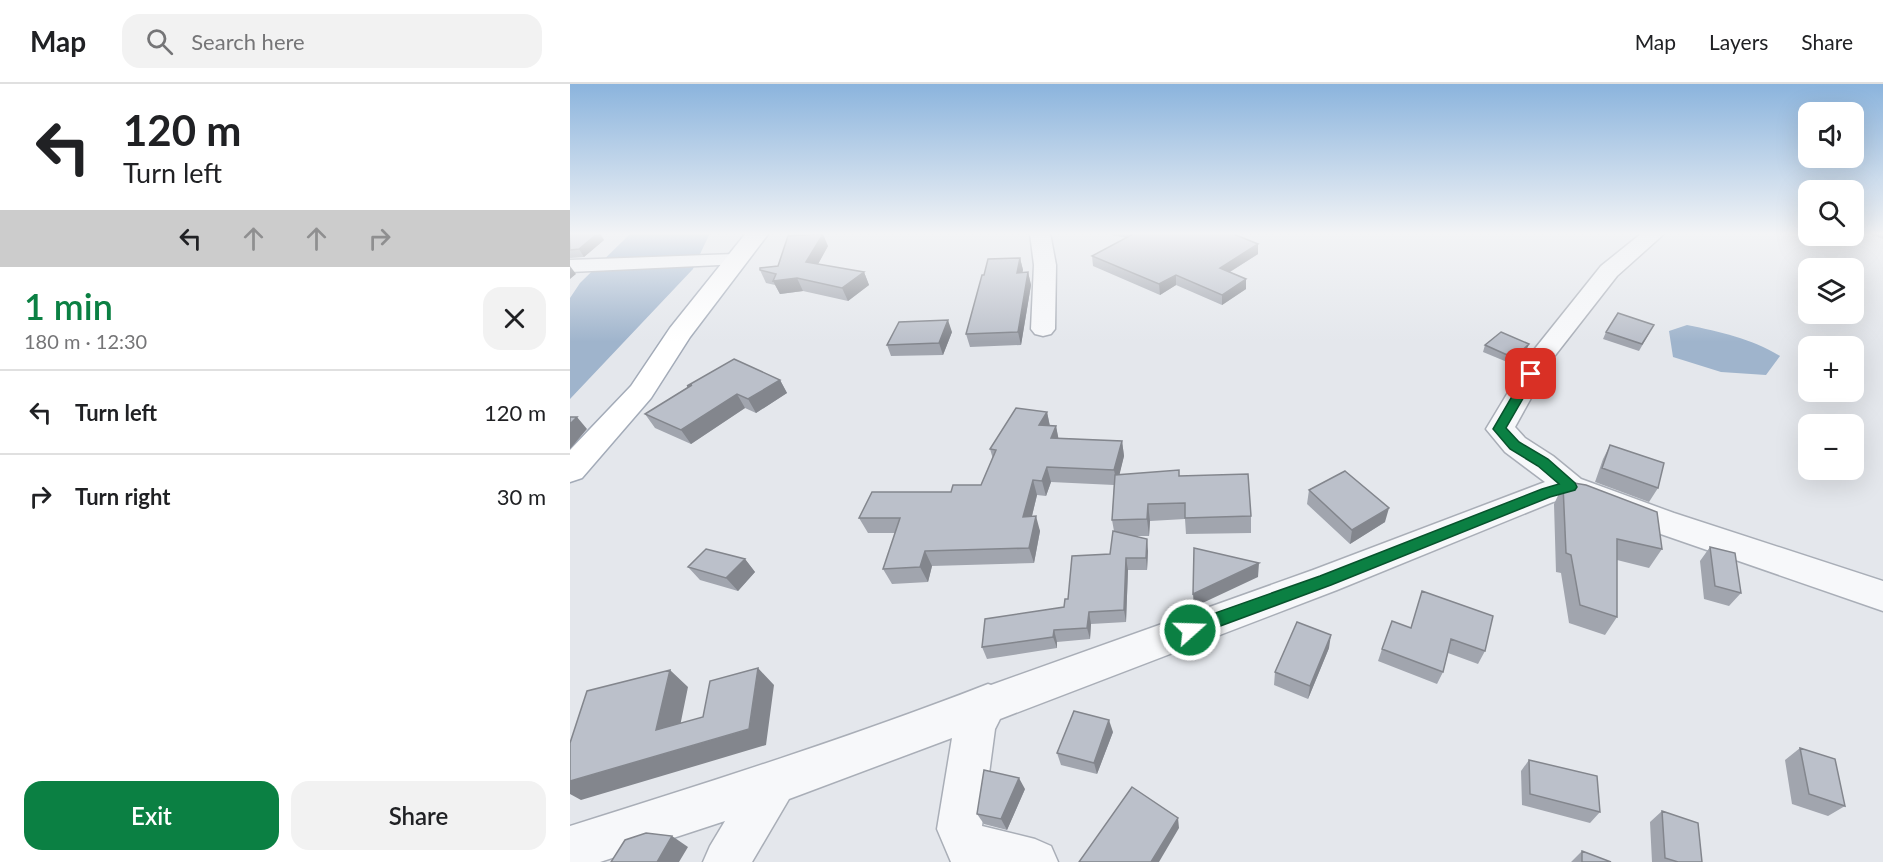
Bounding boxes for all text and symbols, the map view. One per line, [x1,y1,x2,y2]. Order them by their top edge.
search box [122,14,542,68]
text: Map [30,24,86,58]
icon: search [143,25,176,58]
text: Search here [191,28,305,55]
text: Map [1635,29,1676,54]
text: Layers [1709,29,1768,54]
text: Share [1801,29,1853,54]
map controls [1798,102,1864,480]
button: sound [1798,102,1864,168]
text: 120 m [123,105,241,155]
icon: left [24,108,102,186]
text: Turn left [123,156,222,189]
button: search [1798,180,1864,246]
icon: left [174,222,207,255]
icon: ahead [237,222,270,255]
icon: ahead [300,222,333,255]
icon: right [363,222,396,255]
button: layers [1798,258,1864,324]
text: 1 min [24,284,113,328]
button: close [483,287,546,350]
text: 180 m · 12:30 [24,329,147,353]
button: + [1798,336,1864,402]
pin [1505,348,1556,399]
icon: arrive [1514,357,1547,390]
icon: left [24,396,57,429]
text: Turn left [75,399,157,426]
text: 120 m [484,399,546,426]
button: − [1798,414,1864,480]
icon: right [24,480,57,513]
text: Turn right [75,483,170,510]
text: 30 m [497,483,546,510]
position arrow [1158,598,1222,662]
button: Exit [24,781,279,850]
button: Share [291,781,546,850]

